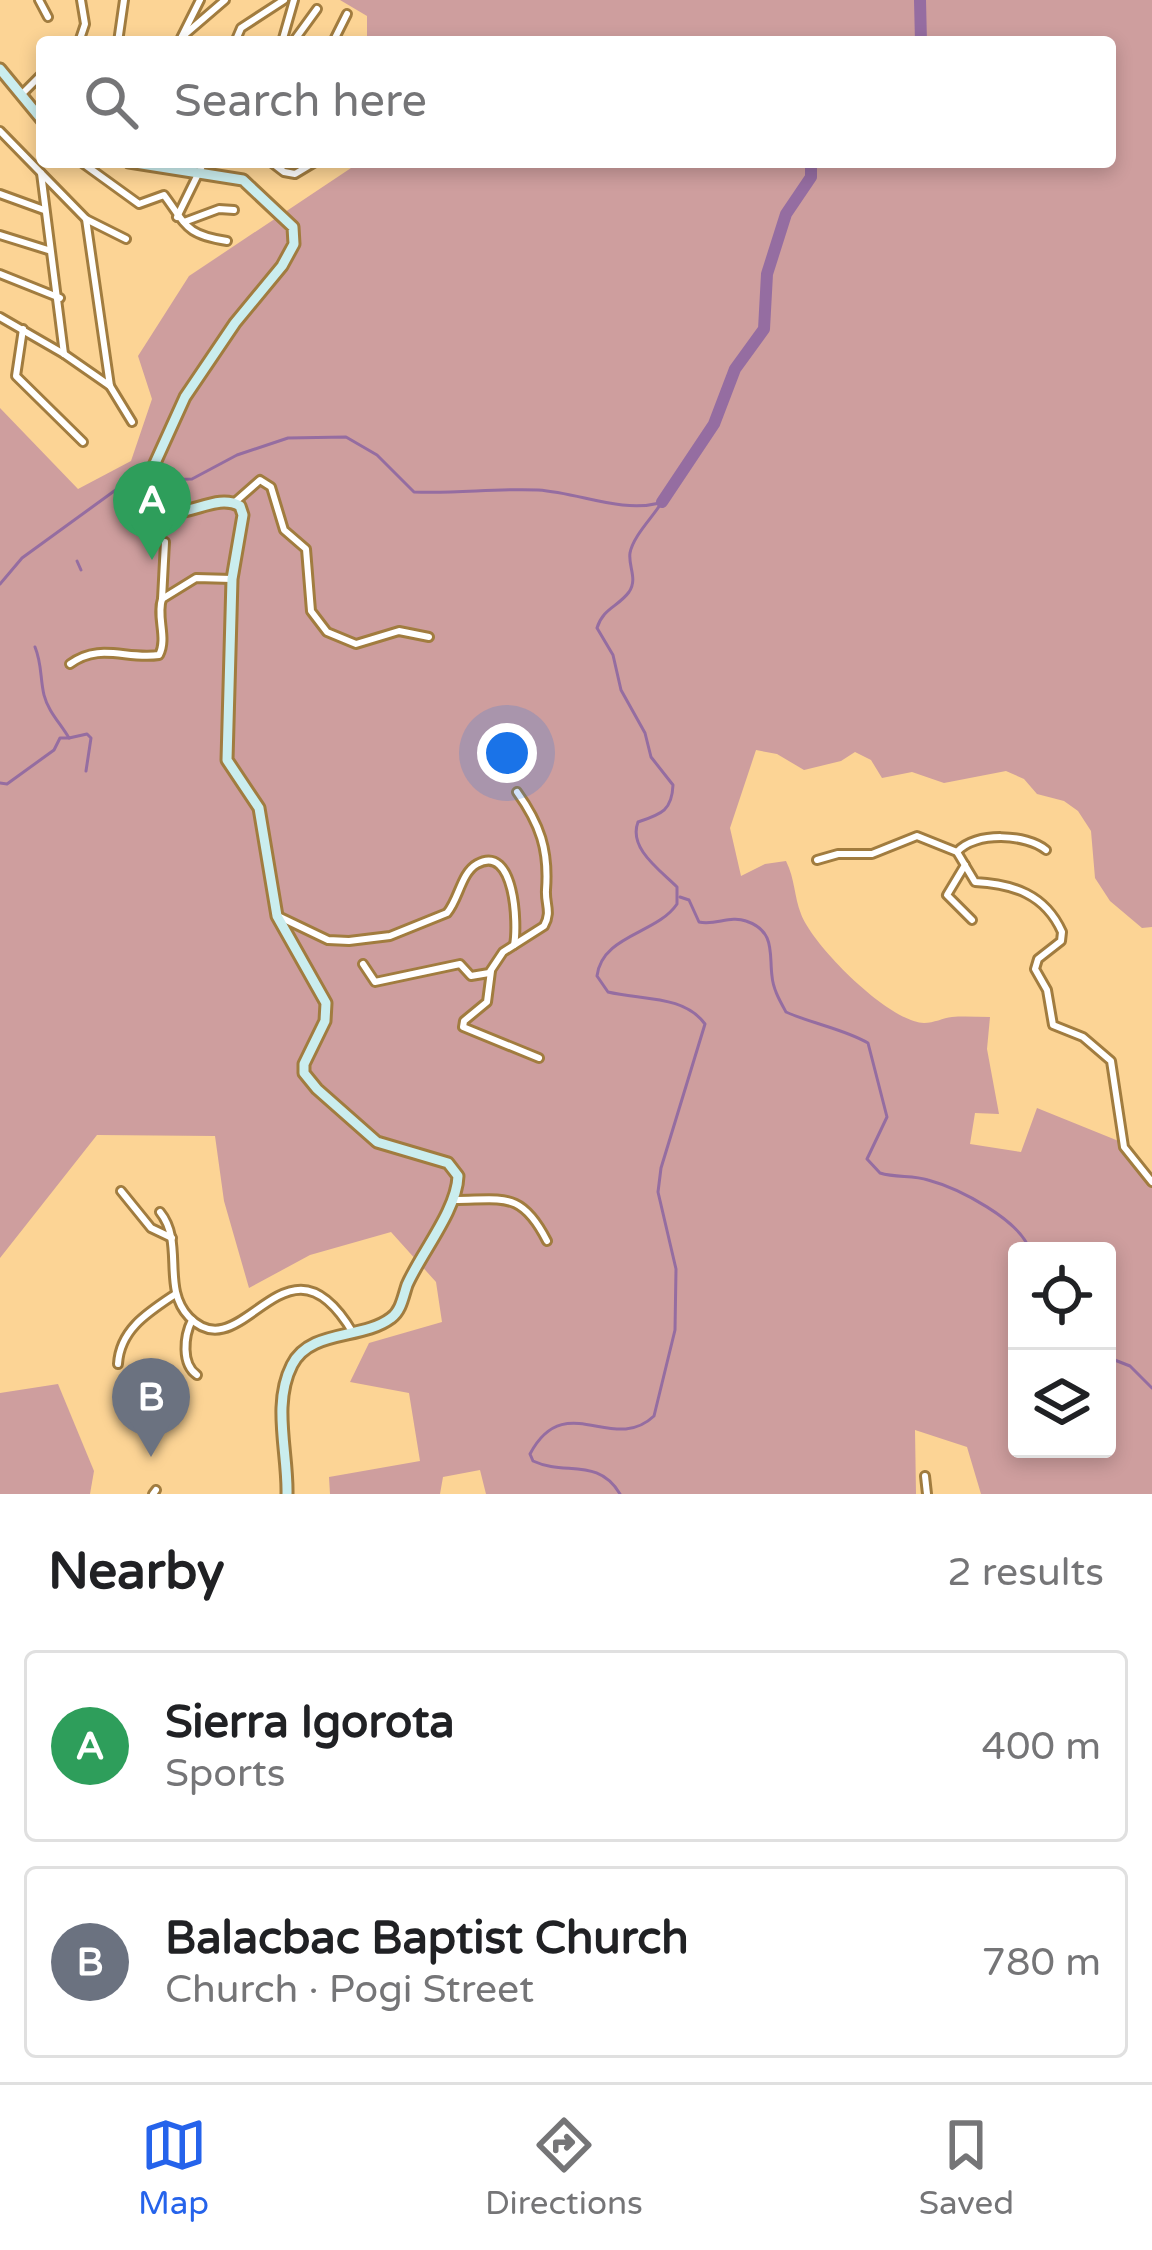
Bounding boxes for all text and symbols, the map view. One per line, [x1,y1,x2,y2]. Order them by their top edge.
search box [36,36,1116,168]
icon: search [78,69,144,135]
text: Search here [174,75,427,129]
pin: A [113,461,191,560]
your location [477,723,537,783]
map controls [1008,1242,1116,1458]
button: locate [1008,1242,1116,1350]
button: layers [1008,1350,1116,1458]
pin: B [112,1358,190,1457]
text: Nearby [48,1541,225,1603]
text: 2 results [947,1549,1104,1596]
text: Sierra Igorota [165,1696,455,1750]
text: A [75,1723,105,1770]
text: 400 m [982,1723,1101,1770]
text: Sports [165,1750,286,1797]
text: Balacbac Baptist Church [165,1912,689,1966]
text: B [76,1939,104,1986]
text: 780 m [982,1939,1101,1986]
text: Church · Pogi Street [165,1966,534,2013]
tab: Map [138,2112,209,2223]
tab: Directions [485,2112,643,2223]
tab: Saved [919,2112,1014,2223]

